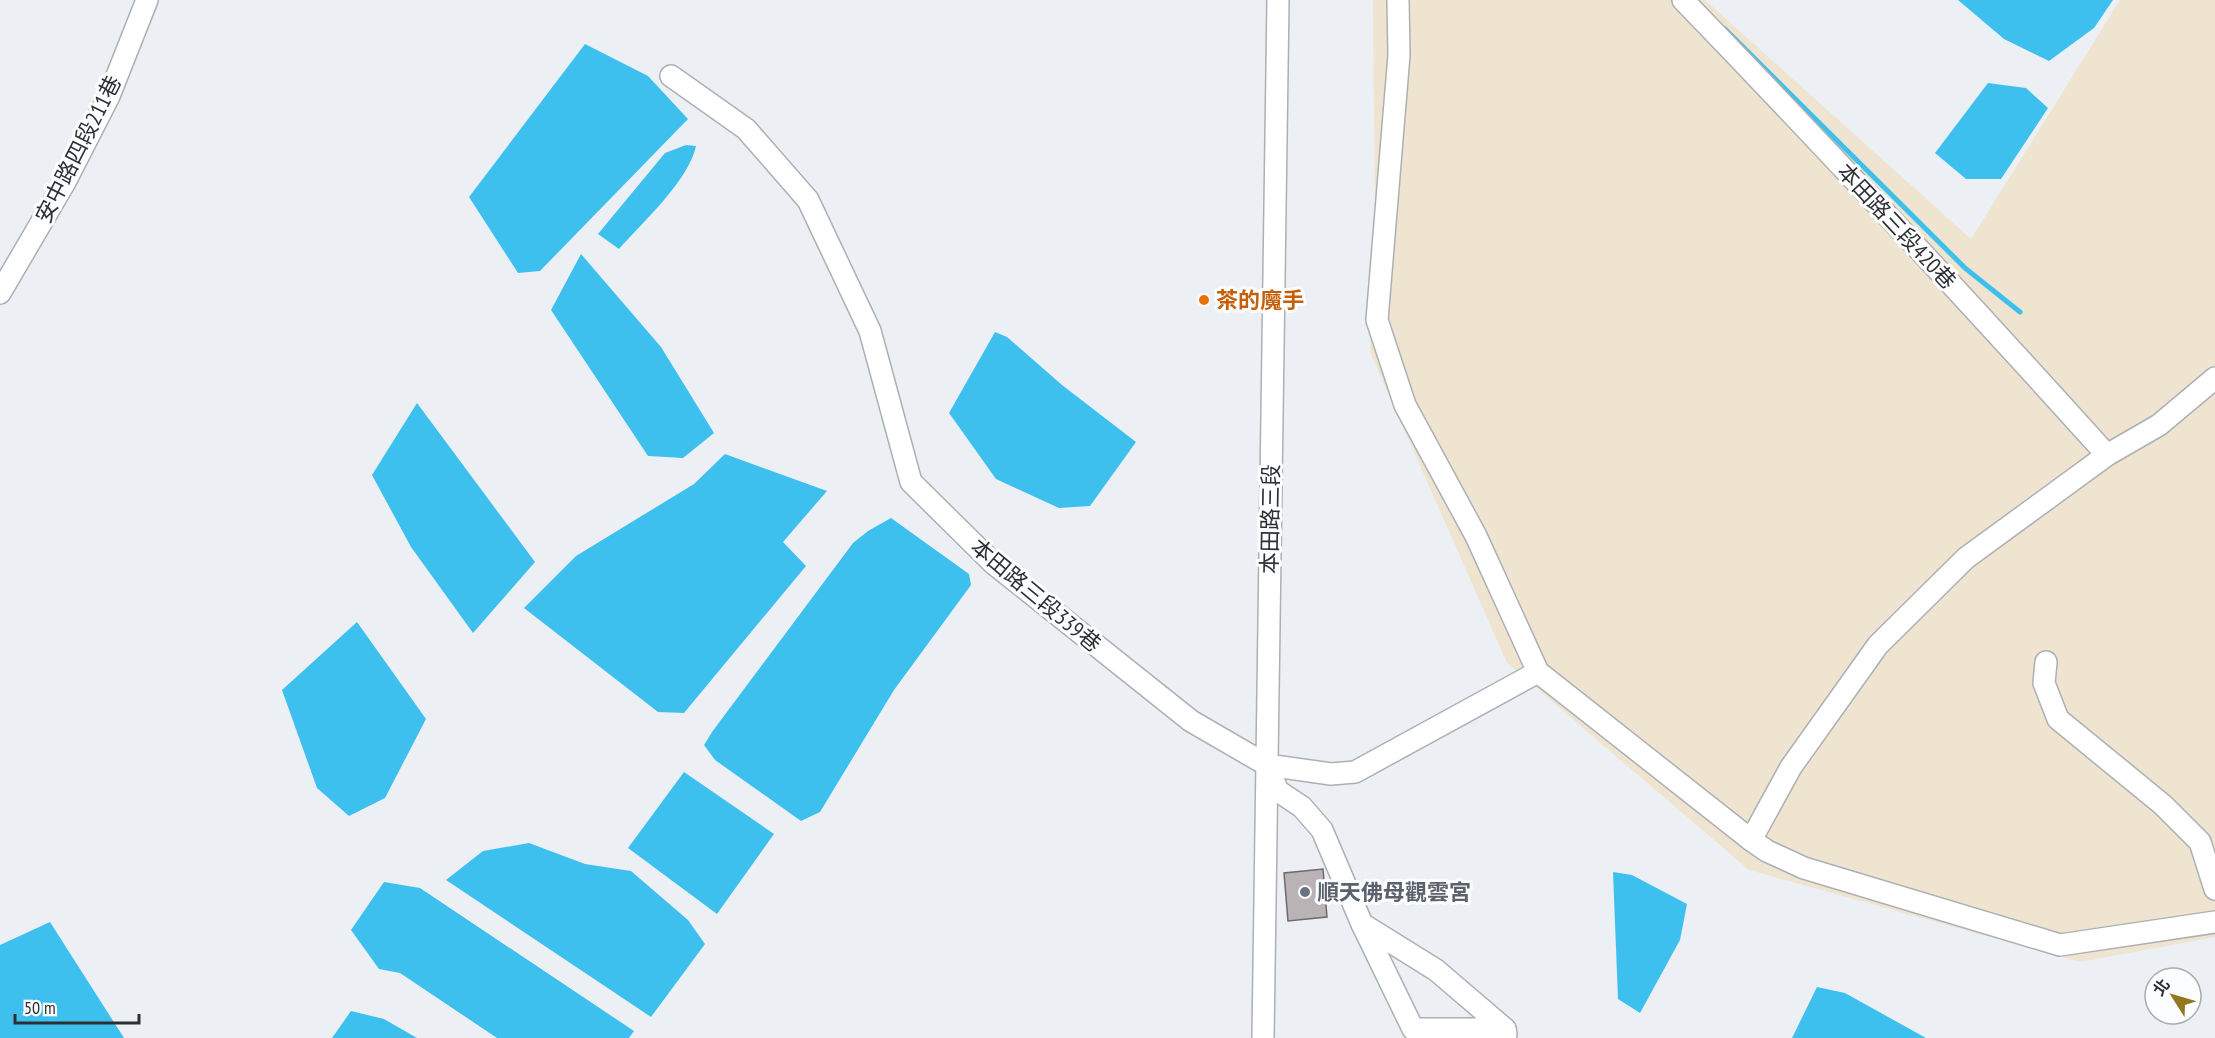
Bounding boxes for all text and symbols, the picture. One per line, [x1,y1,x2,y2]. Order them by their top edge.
street label: 安中路四段211巷 [29,71,127,227]
street label: 本田路三段420巷 [1832,157,1962,295]
place label: 茶的魔手 [1216,286,1304,314]
marker: 茶的魔手 [1197,293,1211,307]
street label: 本田路三段 [1255,464,1285,574]
street label: 本田路三段339巷 [965,532,1107,658]
place label: 順天佛母觀雲宮 [1317,878,1471,906]
marker: 順天佛母觀雲宮 [1298,885,1312,899]
north arrow [2143,966,2203,1026]
text: 北 [2148,975,2174,999]
scale bar [15,987,140,1025]
text: 50 m [24,996,56,1019]

